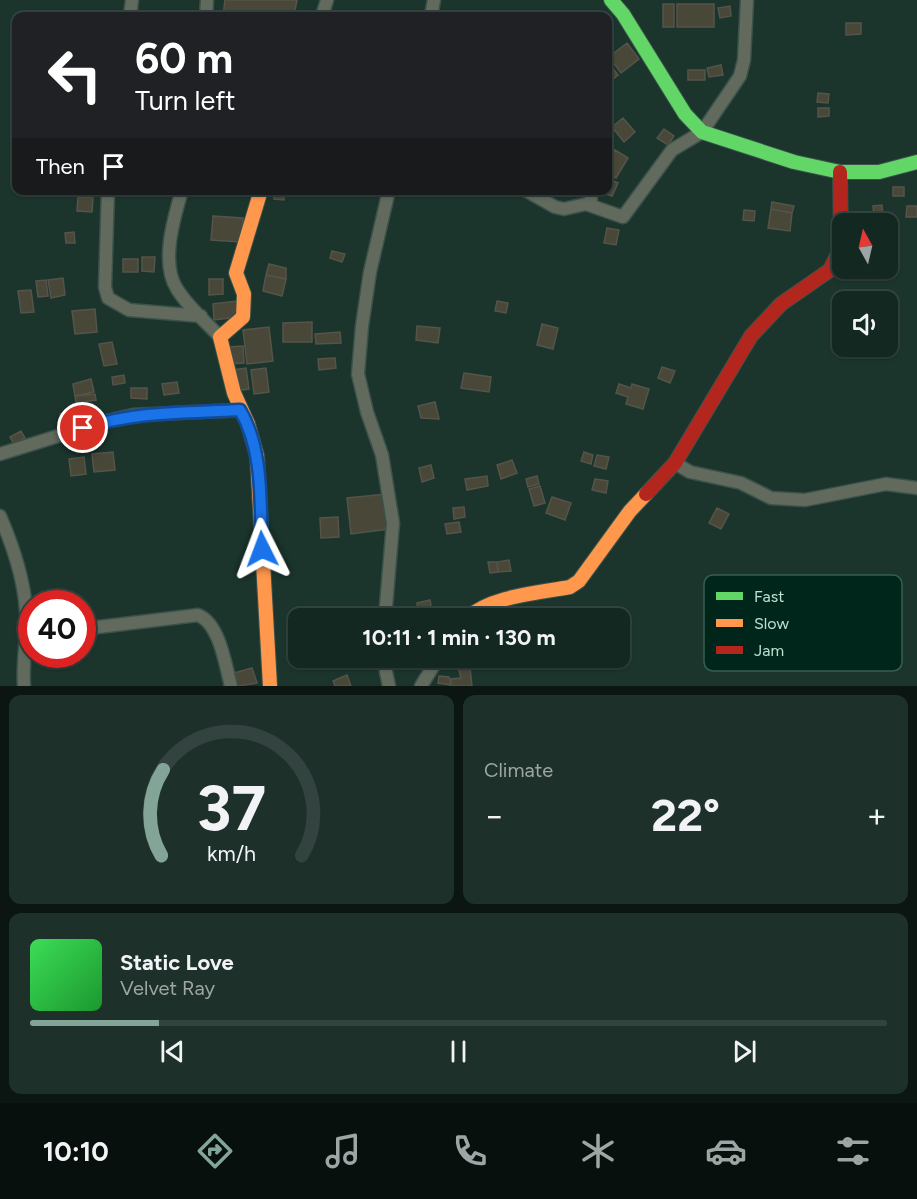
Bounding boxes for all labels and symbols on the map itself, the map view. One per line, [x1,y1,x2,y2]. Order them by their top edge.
north arrow [832,213,898,279]
pin [57,402,108,453]
position arrow [230,517,294,581]
legend [704,575,902,671]
text: Fast [754,587,784,606]
speed limit sign: 40 [18,590,96,668]
text: Slow [754,614,789,633]
text: Jam [754,641,784,660]

